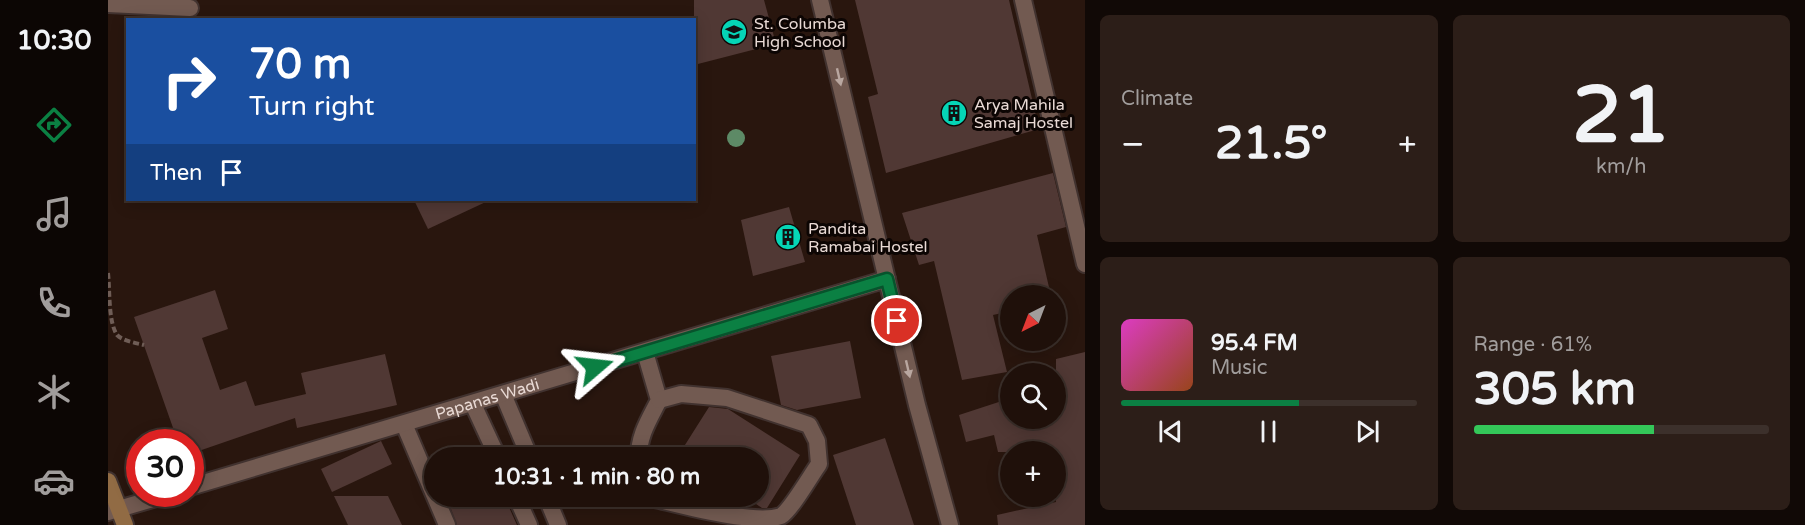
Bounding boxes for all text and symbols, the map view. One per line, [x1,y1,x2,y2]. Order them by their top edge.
place label: St. Columba High School [754,14,846,52]
school or university icon: St. Columba High School [719,17,749,47]
text: 10:30 [17,24,91,57]
text: 70 m [249,39,351,90]
icon: right [150,42,228,120]
one-way arrow [835,68,844,87]
text: 21 [1572,69,1670,163]
text: Climate [1121,87,1193,111]
text: Turn right [249,90,375,123]
place label: Arya Mahila Samaj Hostel [974,95,1073,133]
building icon: Arya Mahila Samaj Hostel [939,98,969,128]
icon: directions [33,104,75,146]
text: 21.5° [1215,117,1328,171]
text: − [1121,125,1145,164]
text: + [1398,125,1416,164]
text: km/h [1596,155,1646,179]
icon: arrive [215,156,248,189]
text: Then [150,160,203,186]
icon: music [33,193,75,235]
place label: Pandita Ramabai Hostel [808,219,928,257]
building icon: Pandita Ramabai Hostel [773,222,803,252]
icon: phone [33,282,75,324]
north arrow [1000,285,1066,351]
map controls [1000,285,1066,507]
pin [871,295,922,346]
icon: arrive [880,304,913,337]
text: 95.4 FM [1211,330,1298,356]
text: Range · 61% [1474,333,1592,357]
position arrow [563,335,627,399]
text: Music [1211,356,1267,380]
one-way arrow [904,360,914,378]
button: search [1000,363,1066,429]
text: 305 km [1474,363,1636,417]
icon: climate [33,371,75,413]
street label: Papanas Wadi [433,374,542,424]
icon: previous [1154,415,1187,448]
icon: pause [1252,415,1285,448]
icon: next [1351,415,1384,448]
speed limit sign: 30 [126,429,204,507]
button: + [1000,441,1066,507]
icon: car [33,460,75,502]
text: 10:31 · 1 min · 80 m [493,464,700,490]

